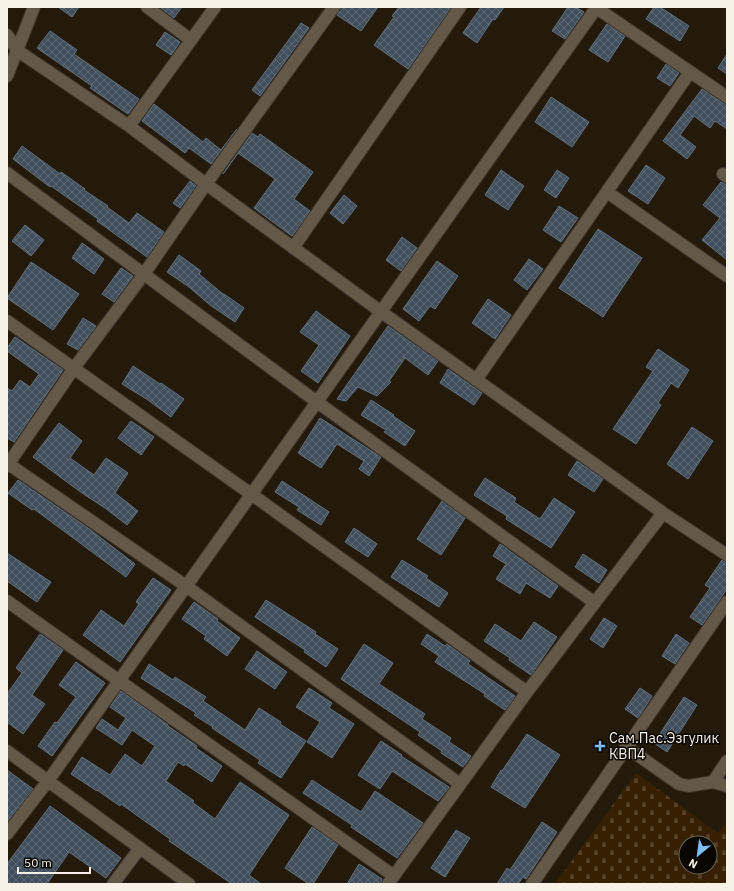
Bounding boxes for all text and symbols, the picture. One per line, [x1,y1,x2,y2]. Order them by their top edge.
place label: Сам.Пас.Эзгулик КВП4 [609,729,720,763]
marker: Сам.Пас.Эзгулик КВП4 [594,740,606,752]
north arrow [678,835,718,875]
scale bar [18,849,90,875]
text: 50 m [24,855,52,870]
text: N [686,856,700,872]

